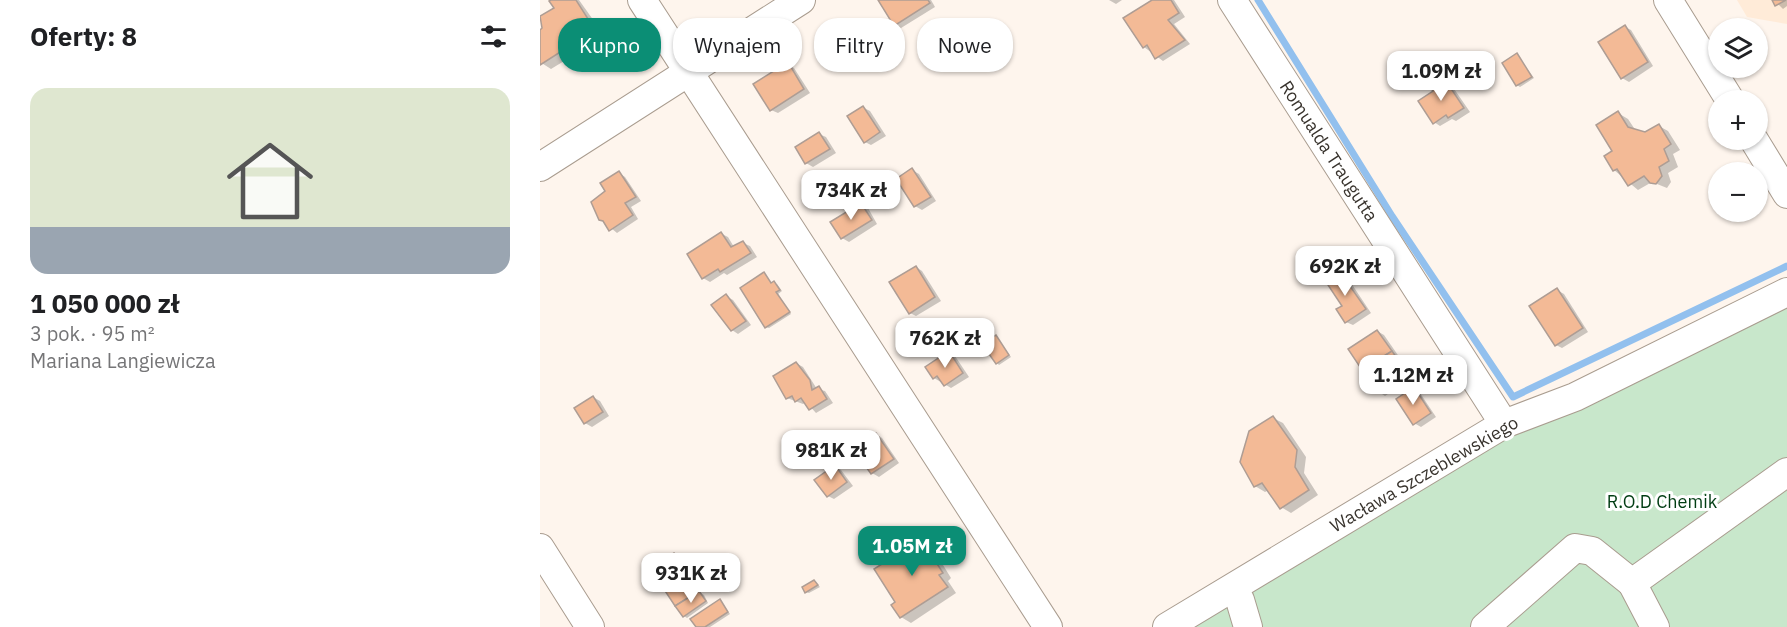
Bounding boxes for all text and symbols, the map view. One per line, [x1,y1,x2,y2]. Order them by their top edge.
chip: Kupno [558,18,661,72]
chip: Wynajem [673,18,802,72]
chip: Filtry [814,18,905,72]
chip: Nowe [917,18,1013,72]
map controls [1708,18,1768,222]
button: layers [1708,18,1768,78]
text: Oferty: 8 [30,19,137,53]
icon: filters [477,20,510,53]
pin: 1.09M zł [1379,51,1503,102]
text: 1.09M zł [1401,57,1481,84]
street label: Romualda Traugutta [1275,76,1383,226]
button: + [1708,90,1768,150]
icon: home [216,127,324,235]
button: − [1708,162,1768,222]
pin: 734K zł [796,170,906,221]
text: 734K zł [815,176,887,203]
pin: 692K zł [1290,246,1400,297]
text: 692K zł [1309,252,1381,279]
text: 1 050 000 zł [30,286,179,320]
pin: 762K zł [890,318,1000,369]
text: 3 pok. · 95 m² [30,320,155,347]
text: 762K zł [909,324,981,351]
text: Mariana Langiewicza [30,347,216,374]
pin: 1.12M zł [1351,355,1475,406]
text: 1.12M zł [1373,361,1453,388]
street label: Wacława Szczeblewskiego [1326,411,1522,537]
pin: 981K zł [776,430,886,481]
text: 981K zł [795,436,867,463]
park label: R.O.D Chemik [1607,490,1718,513]
pin: 1.05M zł [850,526,974,577]
text: 1.05M zł [872,532,952,559]
pin: 931K zł [636,553,746,604]
text: 931K zł [655,559,727,586]

